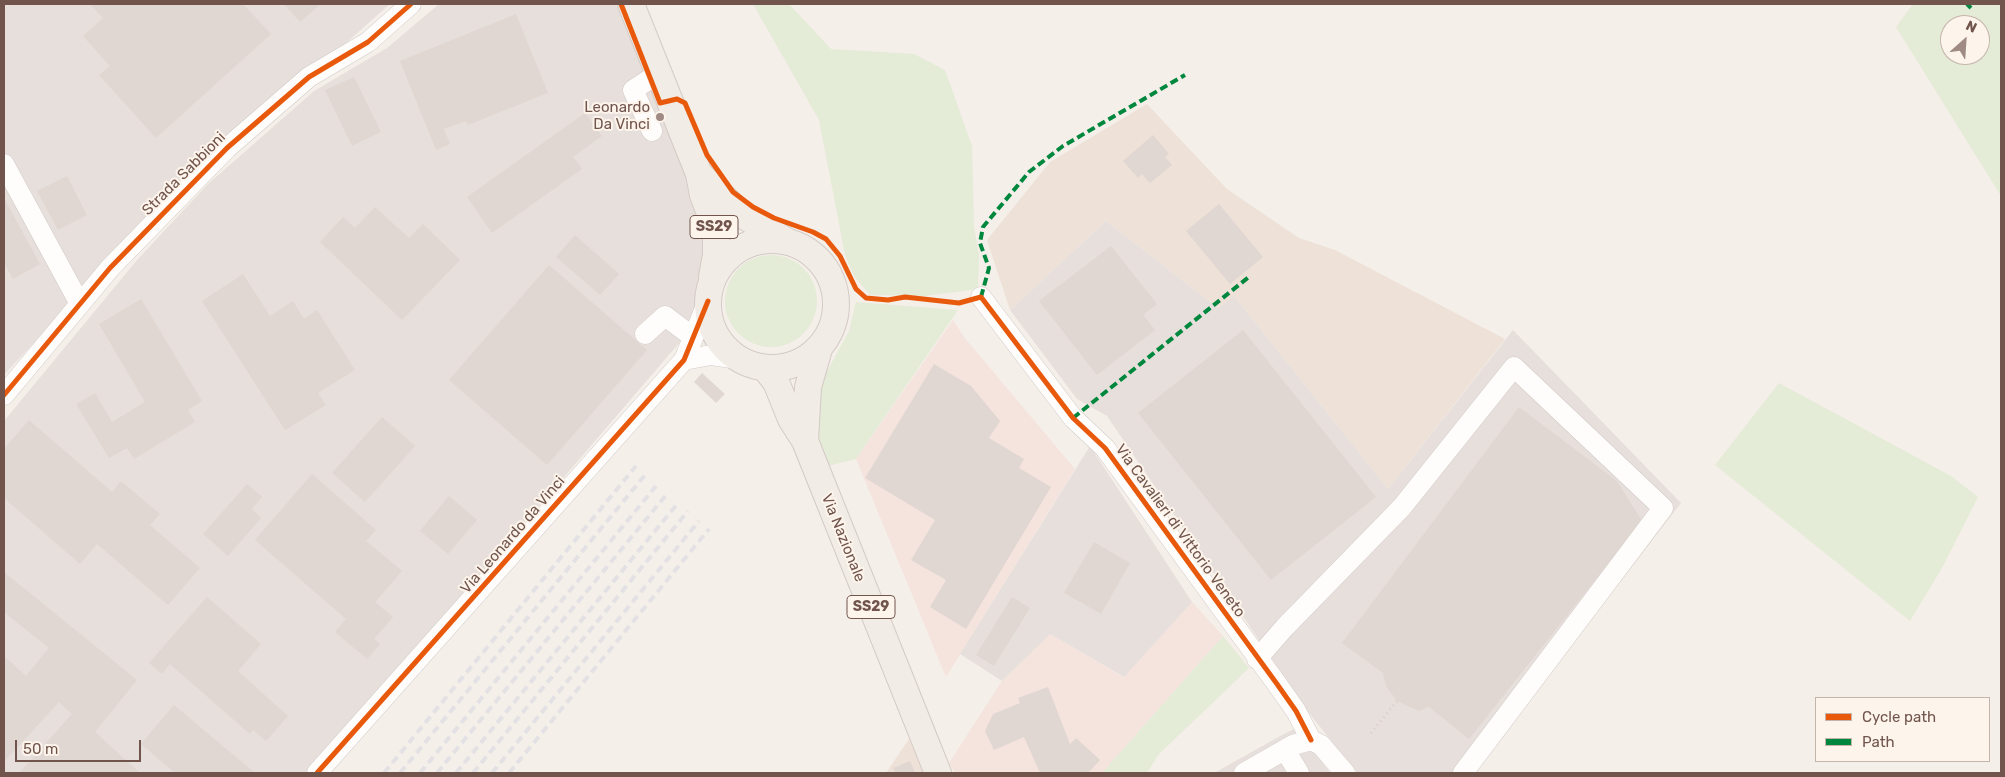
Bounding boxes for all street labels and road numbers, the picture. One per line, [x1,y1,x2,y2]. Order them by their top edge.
street label: Strada Sabbioni [139,129,229,219]
road number: SS29 [690,216,738,238]
street label: Via Cavalieri di Vittorio Veneto [1111,441,1249,621]
street label: Via Leonardo da Vinci [457,472,569,598]
street label: Via Nazionale [817,491,869,585]
road number: SS29 [847,596,895,618]

